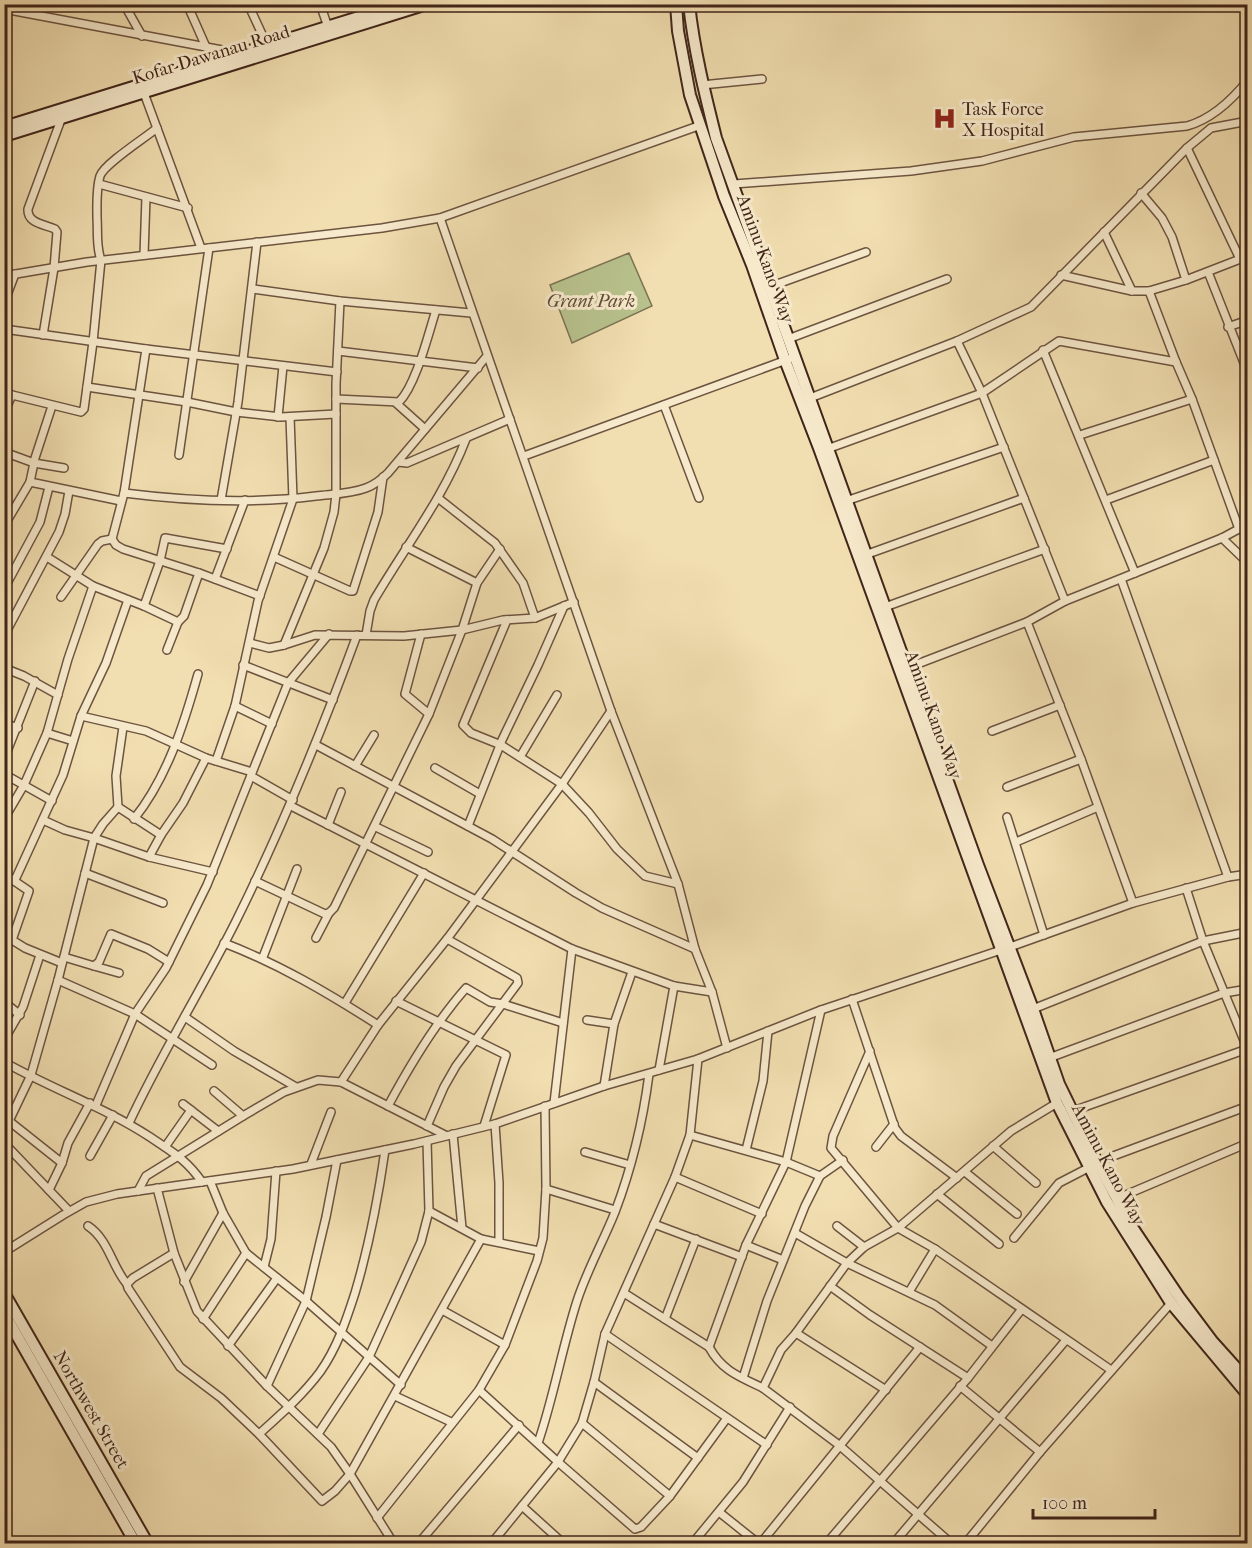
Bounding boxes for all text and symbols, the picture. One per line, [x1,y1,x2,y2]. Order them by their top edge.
street label: Kofar Dawanau Road [130,21,292,89]
place label: Task Force X Hospital [962,99,1044,141]
hospital icon: Task Force X Hospital [931,106,957,132]
street label: Aminu Kano Way [732,191,798,327]
park label: Grant Park [547,291,635,312]
street label: Aminu Kano Way [900,647,966,783]
street label: Aminu Kano Way [1067,1099,1150,1231]
street label: Northwest Street [49,1347,134,1473]
scale bar [1033,1482,1154,1520]
text: 100 m [1042,1493,1087,1514]

